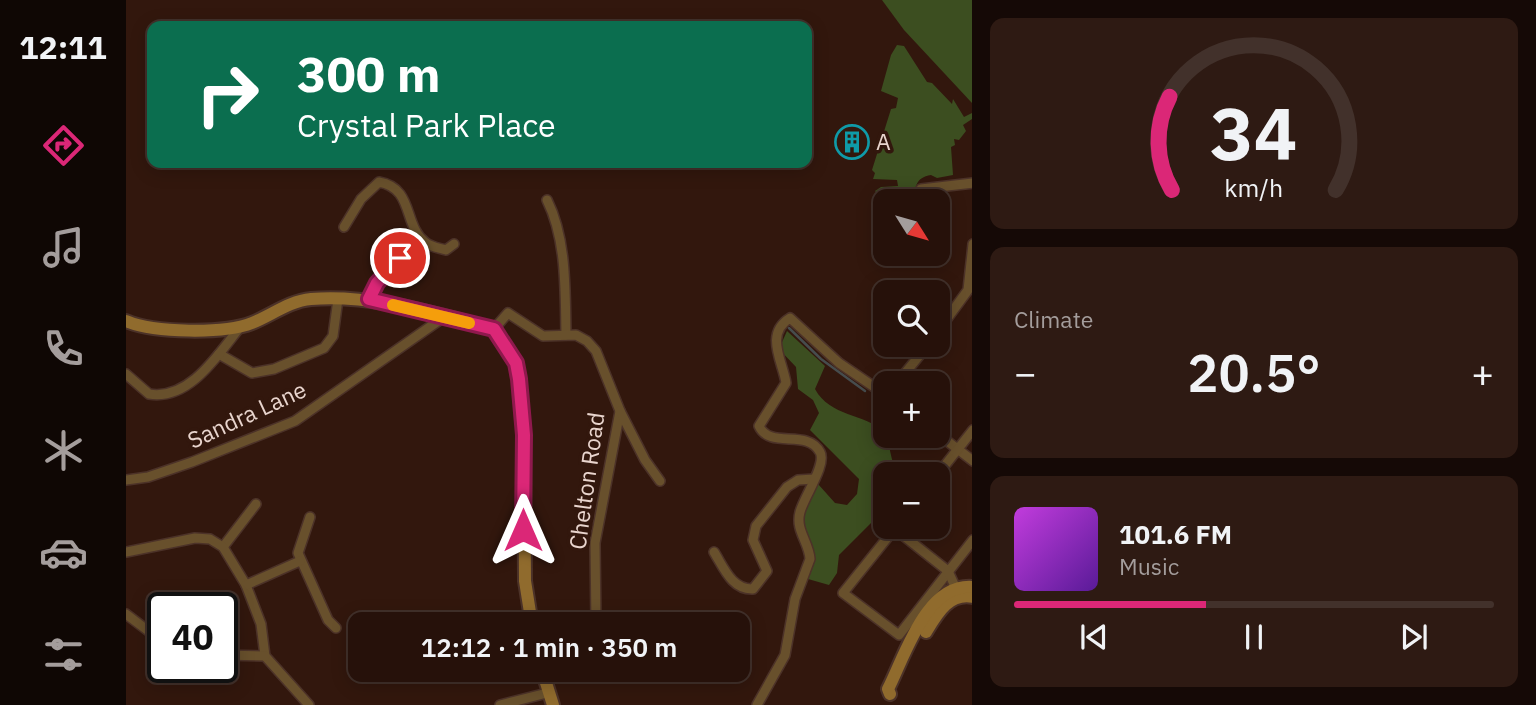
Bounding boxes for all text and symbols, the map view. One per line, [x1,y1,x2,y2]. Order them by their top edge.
text: 12:11 [19,26,107,68]
text: 300 m [297,42,441,105]
icon: right [182,49,273,140]
text: 34 [1210,85,1298,180]
text: Crystal Park Place [297,104,556,146]
icon: directions [39,121,88,170]
building icon: A [833,123,871,161]
place label: A [876,126,891,156]
text: km/h [1225,170,1283,203]
north arrow [873,189,950,266]
map controls [873,189,950,539]
icon: music [39,223,88,272]
pin [370,228,430,288]
icon: arrive [381,239,419,277]
button: search [873,280,950,357]
text: Climate [1014,304,1093,334]
icon: phone [39,324,88,373]
text: 20.5° [1187,339,1321,406]
text: − [1014,348,1037,397]
text: + [1471,348,1494,397]
button: + [873,371,950,448]
street label: Sandra Lane [182,374,311,455]
street label: Chelton Road [562,410,610,551]
icon: climate [39,426,88,475]
button: − [873,462,950,539]
position arrow [486,493,560,567]
text: 101.6 FM [1119,517,1232,551]
icon: car [39,528,88,577]
text: Music [1119,551,1179,581]
speed limit sign: 40 [147,592,238,683]
icon: previous [1075,618,1113,656]
icon: pause [1235,618,1273,656]
icon: next [1395,618,1433,656]
icon: filters [39,630,88,679]
text: 12:12 · 1 min · 350 m [421,630,677,664]

